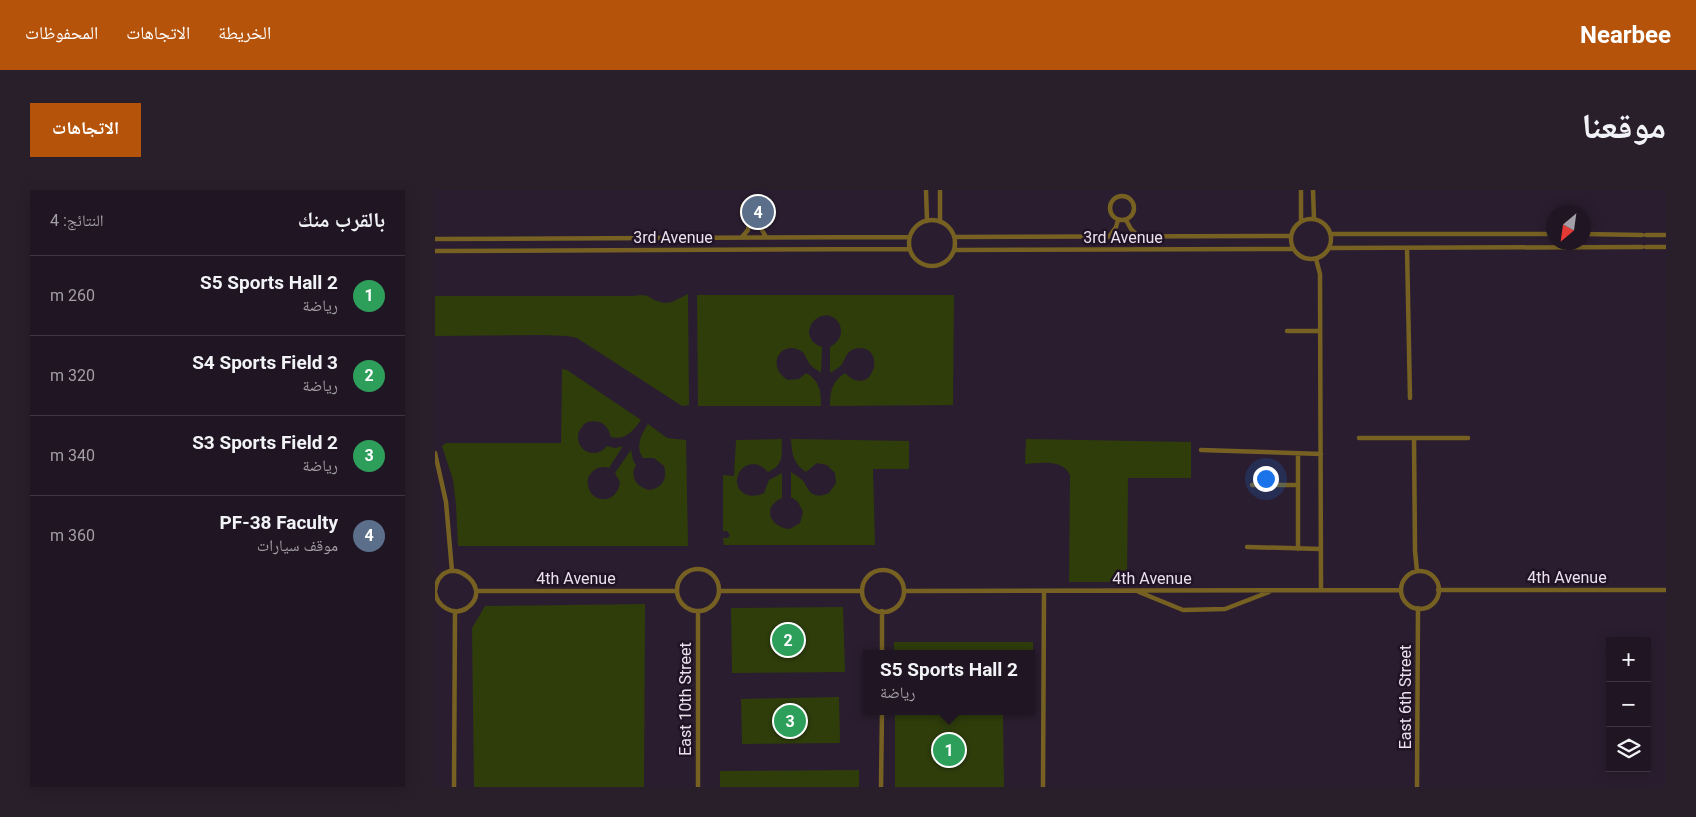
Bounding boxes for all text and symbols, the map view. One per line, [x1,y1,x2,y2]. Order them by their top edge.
text: Nearbee [1580,21,1671,49]
text: المحفوظات [25,22,98,43]
text: الاتجاهات [126,22,190,43]
text: الخريطة [218,22,271,43]
button: الاتجاهات [30,103,141,157]
text: موقعنا [1581,106,1666,147]
pin: 4 [742,193,774,231]
north arrow [1546,205,1591,250]
text: بالقرب منك [298,208,385,232]
text: النتائج: 4 [50,211,104,230]
street label: 3rd Avenue [633,228,713,247]
street label: 3rd Avenue [1083,228,1163,247]
text: S5 Sports Hall 2 [200,271,338,294]
text: 260 m [50,286,95,305]
text: 1 [364,286,374,305]
text: رياضة [302,296,338,315]
text: S4 Sports Field 3 [192,351,338,374]
text: 320 m [50,366,95,385]
text: 2 [364,366,374,385]
text: رياضة [302,376,338,395]
text: S3 Sports Field 2 [192,431,338,454]
text: 340 m [50,446,95,465]
text: 3 [364,446,374,465]
text: رياضة [302,456,338,475]
your location [1253,466,1279,492]
text: PF-38 Faculty [219,511,338,534]
text: 360 m [50,526,95,545]
text: 4 [364,526,374,545]
text: موقف سيارات [257,536,338,555]
street label: 4th Avenue [1527,568,1607,587]
street label: 4th Avenue [536,569,616,588]
street label: 4th Avenue [1112,569,1192,588]
pin: 2 [772,621,804,659]
map controls [1606,637,1651,772]
button: + [1606,637,1651,682]
street label: East 10th Street [676,642,695,756]
street label: East 6th Street [1396,645,1415,749]
popup [863,650,1035,715]
text: S5 Sports Hall 2 [880,658,1018,681]
button: − [1606,682,1651,727]
text: رياضة [880,683,916,702]
pin: 3 [774,702,806,740]
button: layers [1606,727,1651,772]
pin: 1 [933,731,965,769]

